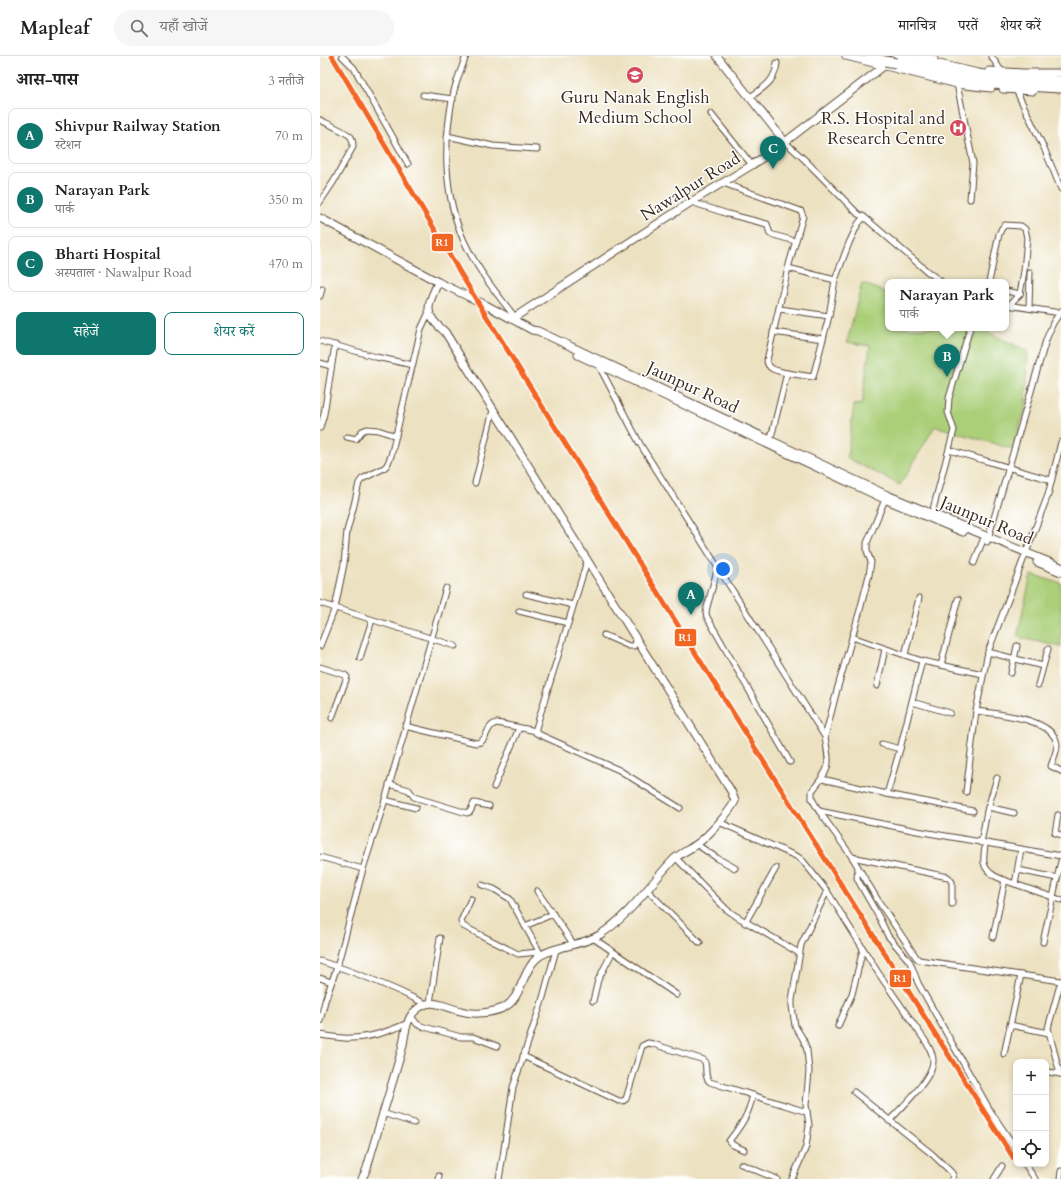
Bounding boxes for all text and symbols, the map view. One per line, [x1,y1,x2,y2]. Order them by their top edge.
search box [114,10,394,46]
text: Mapleaf [20,15,90,41]
text: यहाँ खोजें [160,16,208,36]
text: मानचित्र [898,16,936,35]
text: परतें [958,16,978,35]
text: शेयर करें [1000,16,1041,35]
icon: search [128,17,150,39]
school or university icon: Guru Nanak English Medium School [625,65,645,85]
text: आस-पास [16,68,78,91]
text: 3 नतीजे [268,72,304,90]
place label: Guru Nanak English Medium School [560,86,710,129]
place label: R.S. Hospital and Research Centre [821,107,945,150]
text: Shivpur Railway Station [55,116,221,136]
hospital icon: R.S. Hospital and Research Centre [948,118,968,138]
text: A [25,127,35,145]
text: 70 m [275,127,303,145]
text: स्टेशन [55,136,81,154]
pin: C [760,136,786,169]
street label: Nawalpur Road [636,147,745,226]
text: Narayan Park [55,180,150,200]
text: B [25,191,35,209]
text: 350 m [269,191,303,209]
text: पार्क [55,200,74,218]
line badge: R1 [431,233,454,252]
text: R1 [435,235,449,250]
text: Bharti Hospital [55,244,161,264]
text: C [25,255,35,273]
text: 470 m [269,255,303,273]
text: अस्पताल · Nawalpur Road [55,264,192,282]
popup [885,279,1009,331]
text: Narayan Park [900,285,994,305]
text: पार्क [900,305,919,323]
button: सहेजें [16,312,156,355]
button: शेयर करें [164,312,304,355]
pin: B [934,344,960,377]
street label: Jaunpur Road [641,355,742,419]
street label: Jaunpur Road [934,489,1037,550]
your location [713,559,733,579]
pin: A [678,582,704,615]
line badge: R1 [674,628,697,647]
text: R1 [678,630,692,645]
line badge: R1 [889,969,912,988]
text: R1 [893,971,907,986]
map controls [1013,1059,1049,1167]
button: + [1013,1059,1049,1095]
button: − [1013,1095,1049,1131]
button: locate [1013,1131,1049,1167]

